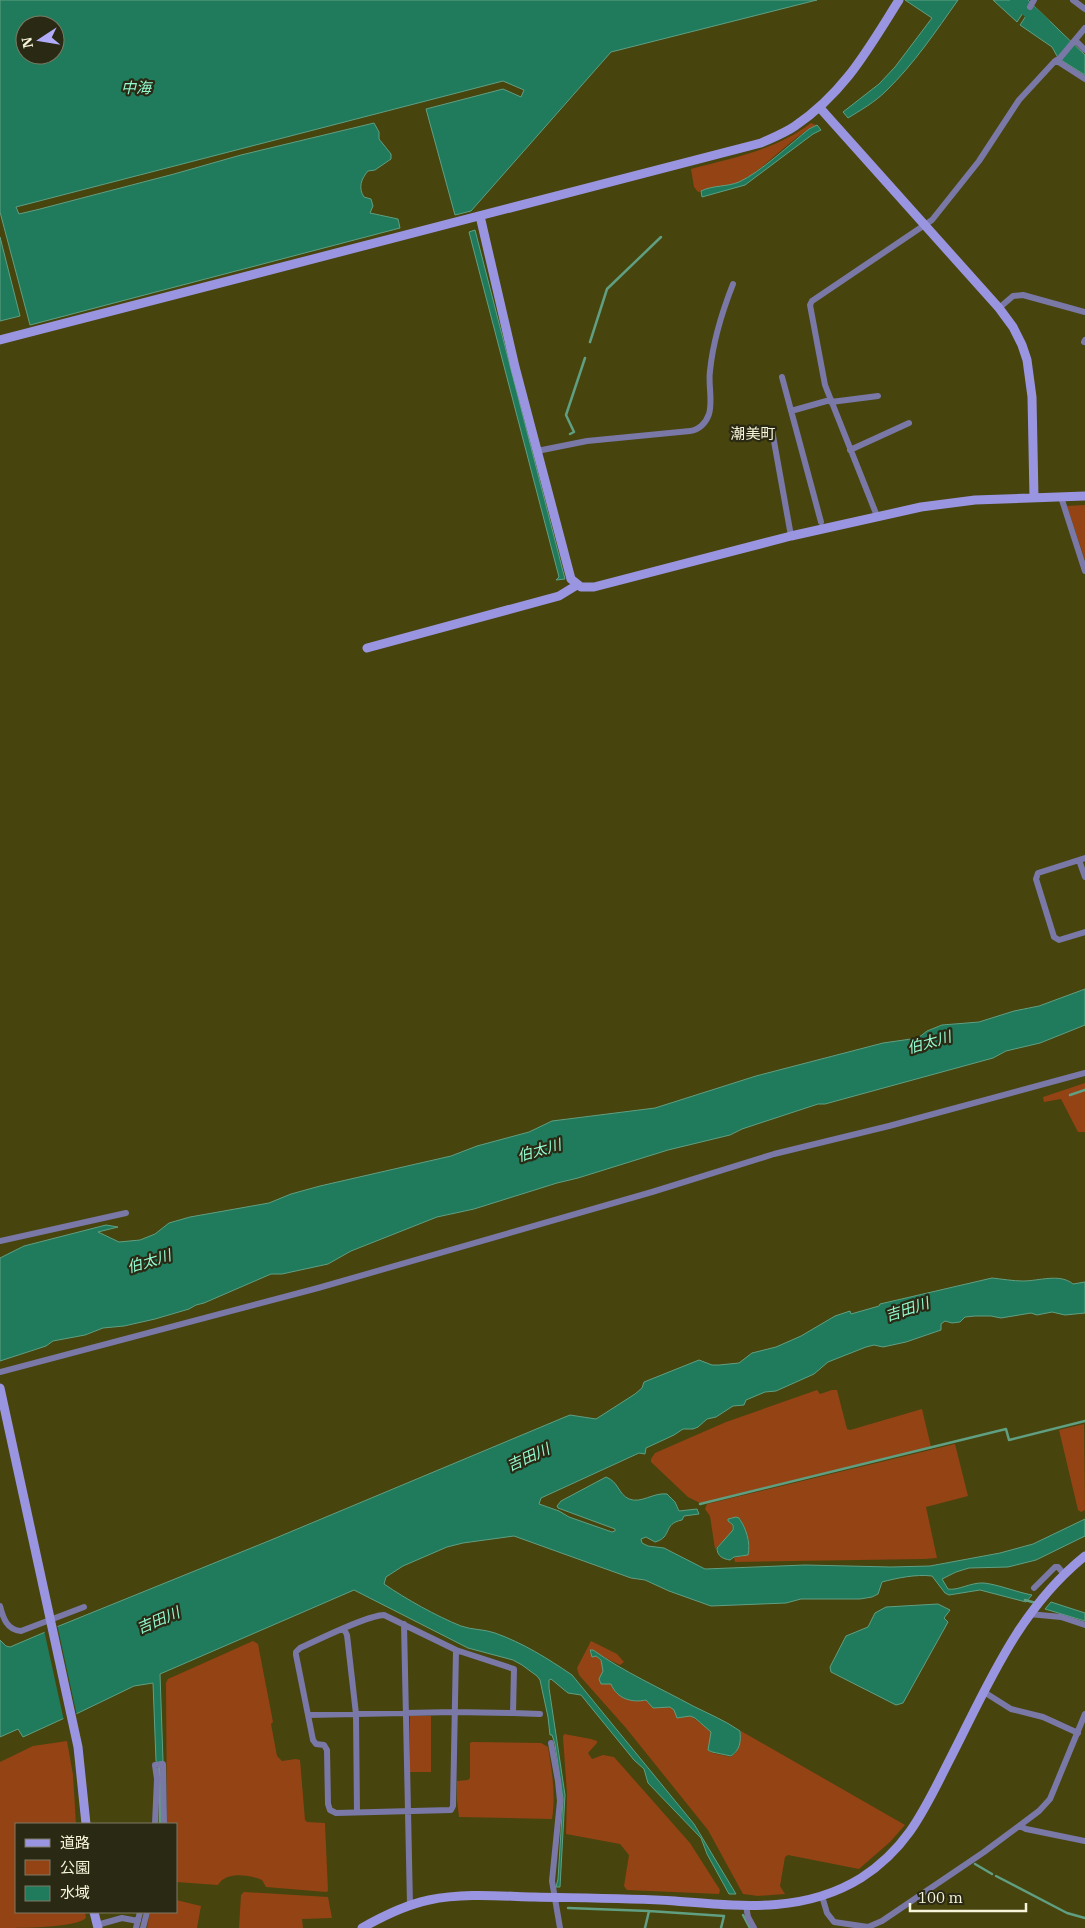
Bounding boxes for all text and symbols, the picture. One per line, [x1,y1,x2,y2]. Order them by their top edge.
north arrow [15,15,65,65]
text: N [17,35,37,50]
water label: 中海 [121,78,153,97]
district label: 潮美町 [730,424,776,443]
water label: 伯太川 [905,1026,955,1057]
water label: 伯太川 [515,1134,565,1165]
water label: 伯太川 [125,1245,175,1277]
water label: 吉田川 [883,1292,933,1325]
water label: 吉田川 [504,1438,554,1475]
water label: 吉田川 [134,1602,184,1638]
legend [15,1823,178,1913]
text: 道路 [60,1833,90,1852]
text: 公園 [60,1858,90,1877]
scale bar [910,1880,1026,1912]
text: 水域 [60,1883,90,1902]
text: 100 m [918,1888,963,1907]

